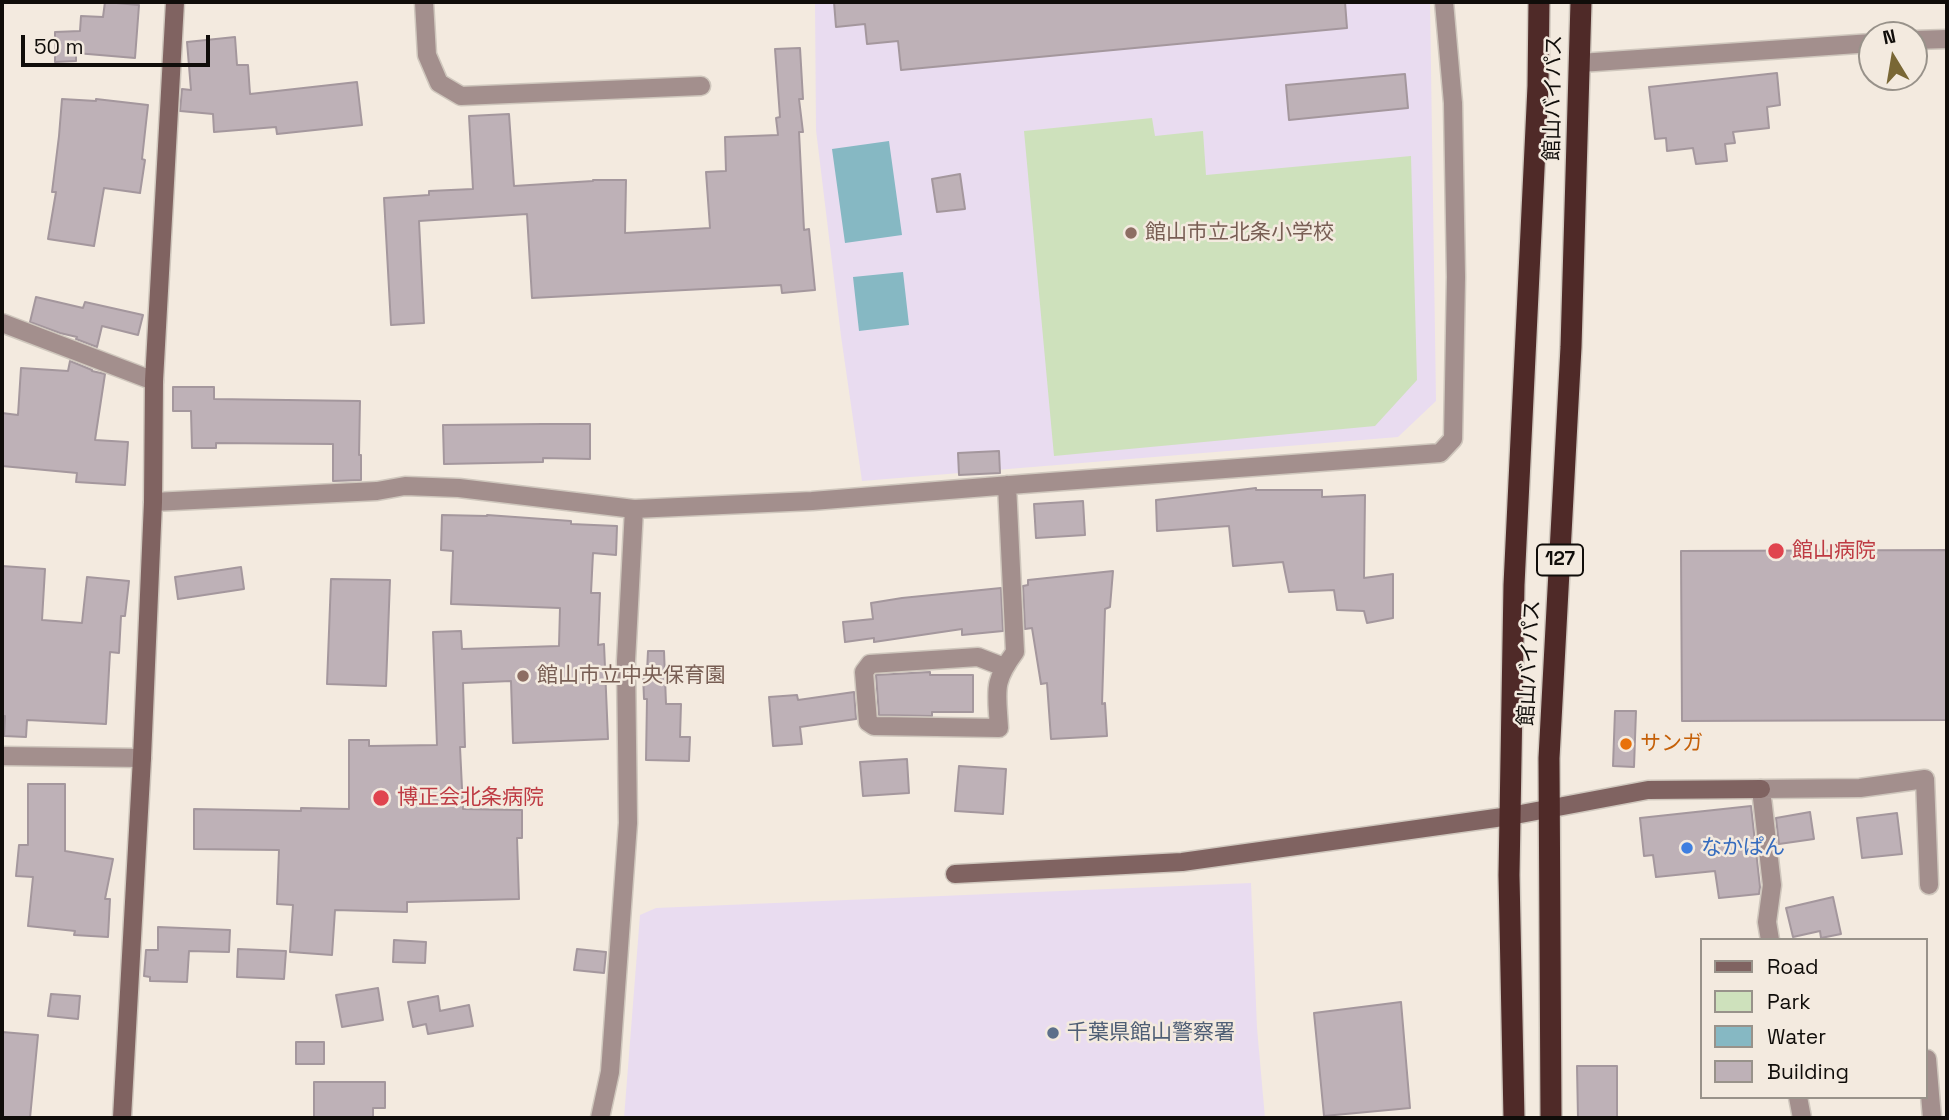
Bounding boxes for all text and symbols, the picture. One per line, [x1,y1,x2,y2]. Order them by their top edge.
scale bar [24,21,214,65]
north arrow [1858,21,1928,91]
text: N [1881,23,1898,50]
text: 50 m [34,33,84,60]
street label: 館山バイパス [1540,35,1568,161]
place label: 館山市立北条小学校 [1145,220,1334,246]
marker: 館山市立北条小学校 [1123,225,1139,241]
place label: 館山病院 [1792,538,1876,564]
marker: 館山病院 [1766,541,1786,561]
road number: 127 [1537,544,1583,576]
street label: 館山バイパス [1514,599,1546,727]
place label: 館山市立中央保育園 [537,663,726,689]
marker: 館山市立中央保育園 [515,668,531,684]
place label: サンガ [1640,731,1703,757]
marker: サンガ [1618,736,1634,752]
place label: 博正会北条病院 [397,785,544,811]
marker: 博正会北条病院 [371,788,391,808]
place label: なかぱん [1701,835,1785,861]
marker: なかぱん [1679,840,1695,856]
legend [1700,938,1928,1099]
text: Road [1767,953,1819,980]
text: Park [1767,988,1811,1015]
place label: 千葉県館山警察署 [1067,1020,1235,1046]
text: Water [1767,1023,1826,1050]
marker: 千葉県館山警察署 [1045,1025,1061,1041]
text: Building [1767,1058,1849,1085]

